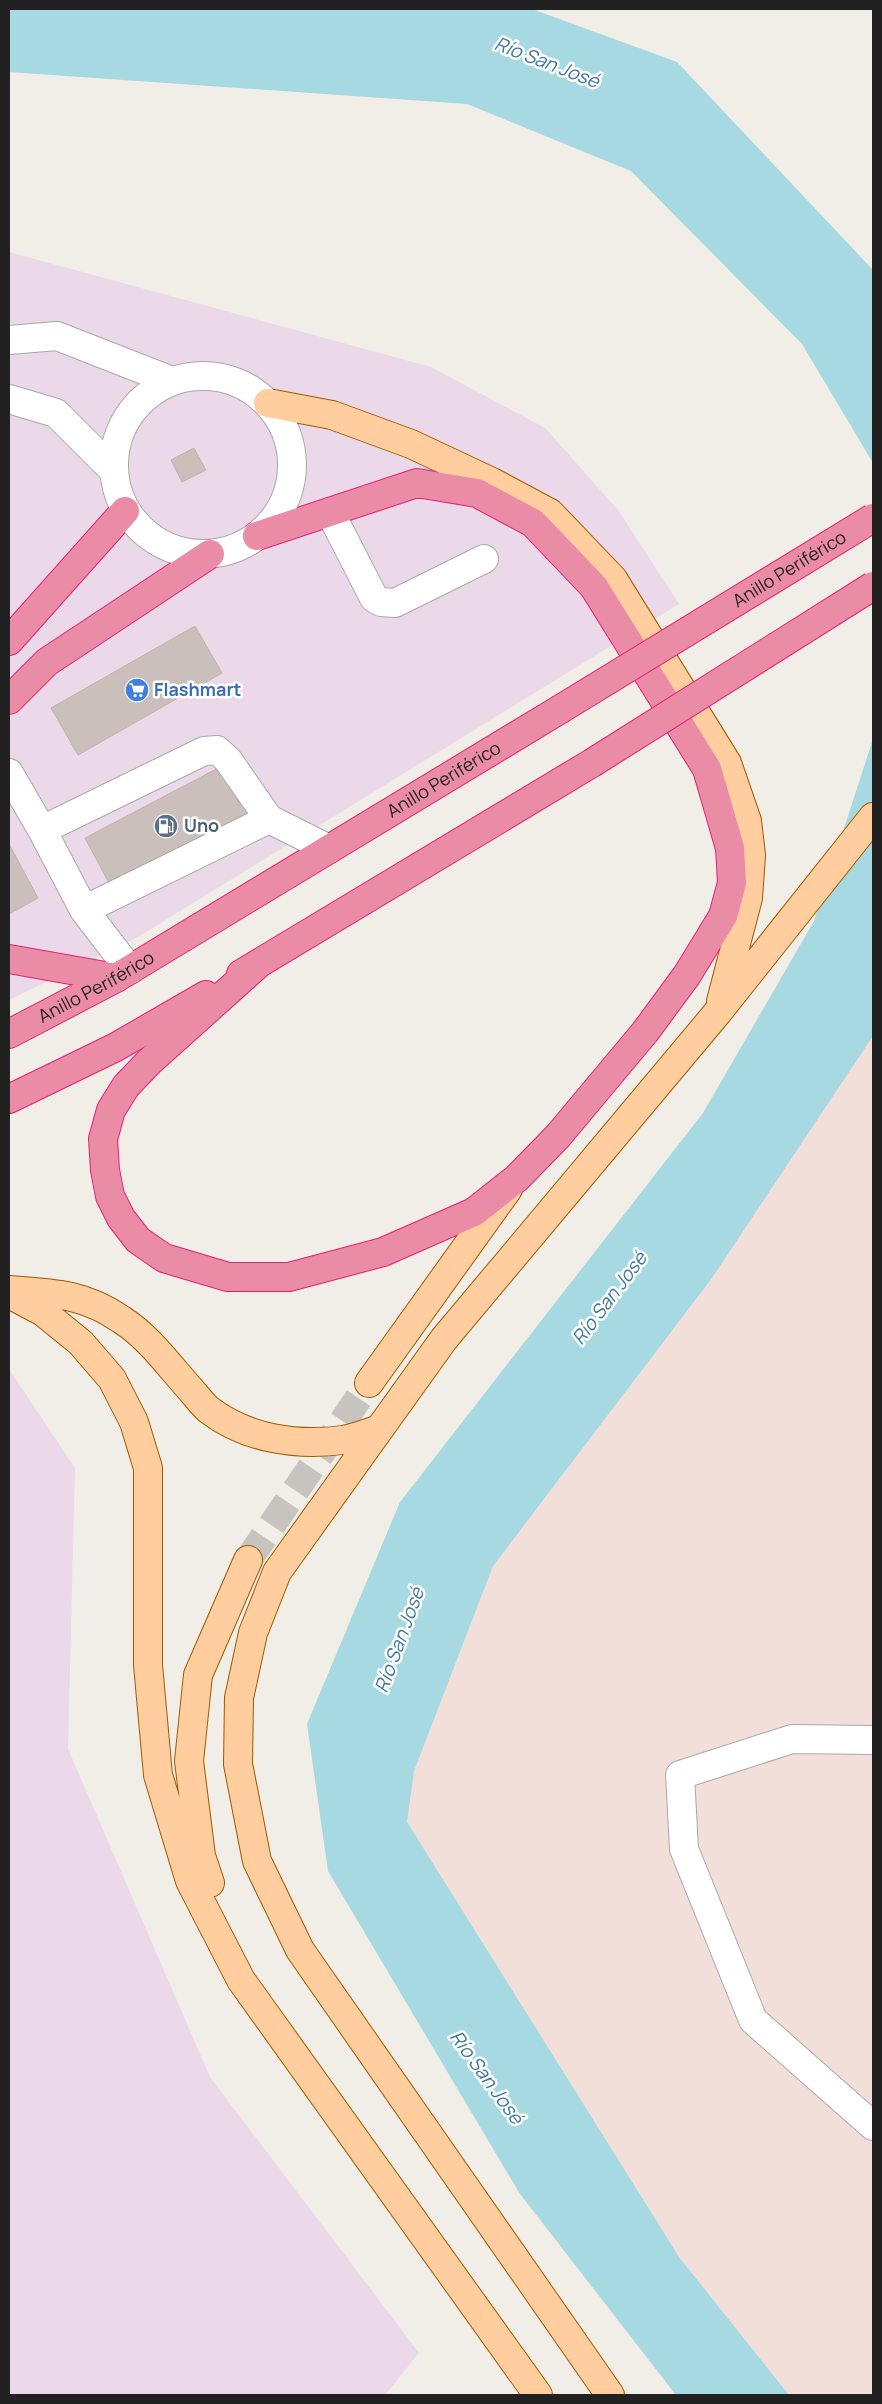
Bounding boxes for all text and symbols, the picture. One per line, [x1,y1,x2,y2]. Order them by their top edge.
water label: Río San José [491,30,605,94]
street label: Anillo Periférico [728,524,850,612]
supermarket icon: Flashmart [124,677,150,703]
place label: Flashmart [154,677,241,701]
street label: Anillo Periférico [382,735,505,822]
fuel station icon: Uno [153,813,179,839]
place label: Uno [184,813,219,837]
street label: Anillo Periférico [34,945,158,1028]
water label: Río San José [566,1245,654,1350]
water label: Río San José [368,1582,431,1696]
water label: Río San José [444,2025,531,2131]

